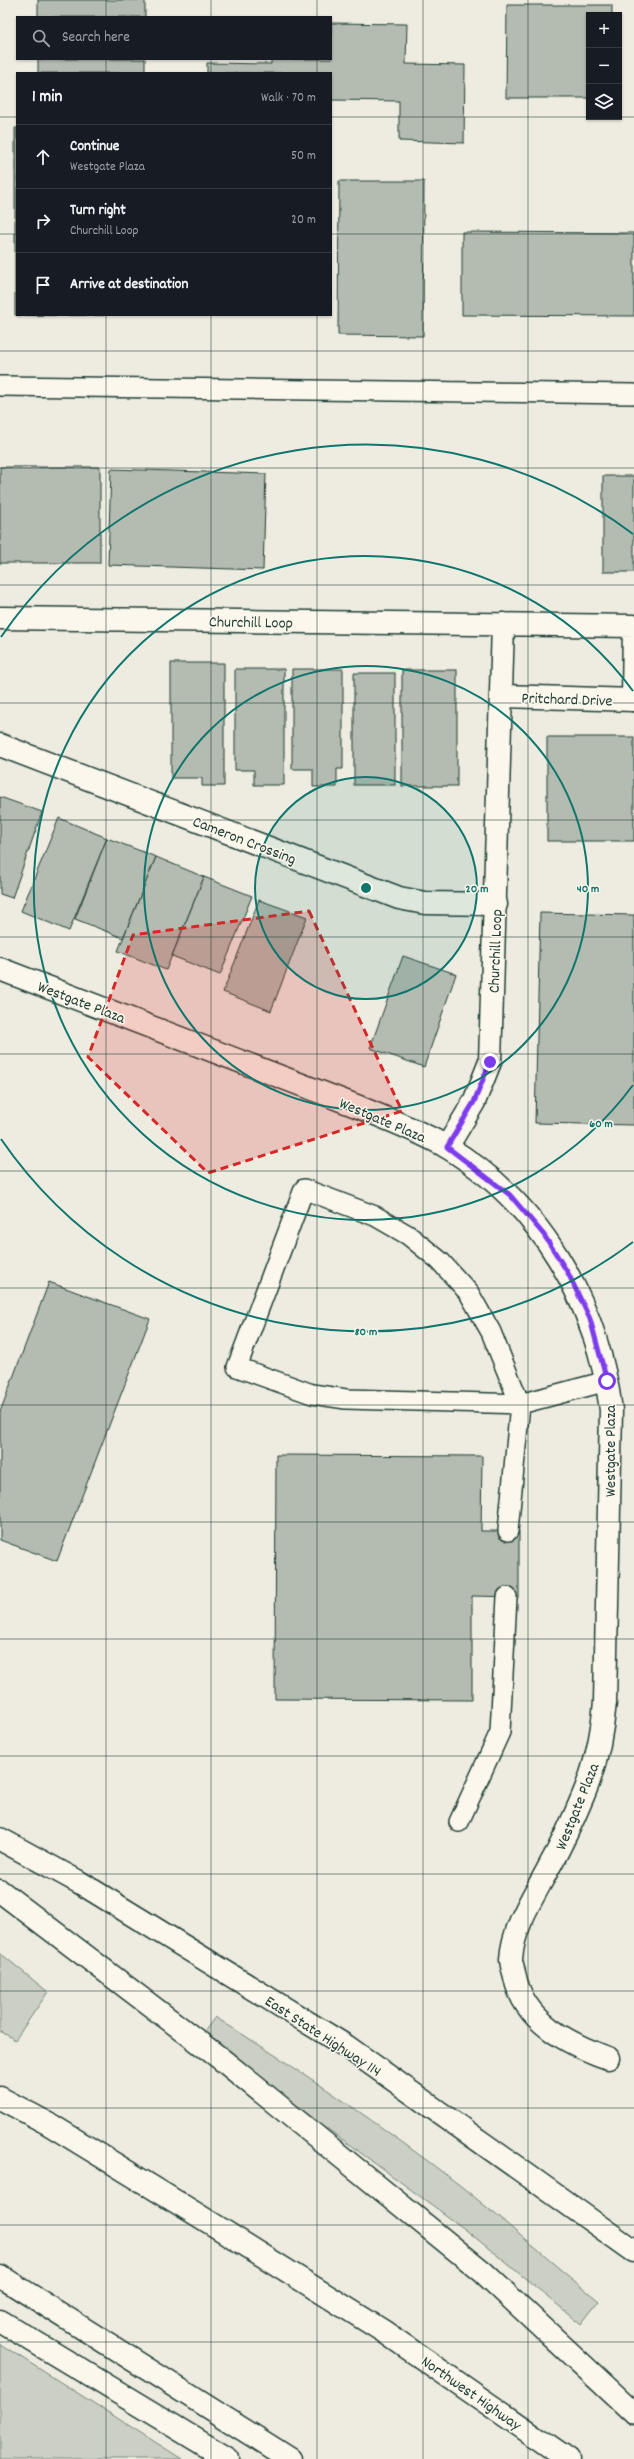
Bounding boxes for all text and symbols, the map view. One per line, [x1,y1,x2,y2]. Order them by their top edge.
map controls [586,12,622,120]
button: + [586,12,622,48]
search box [16,16,332,60]
icon: search [30,27,52,49]
text: Search here [62,27,130,49]
button: − [586,48,622,84]
button: layers [586,84,622,120]
text: 1 min [32,86,62,110]
text: Walk · 70 m [261,89,316,108]
text: Continue [70,136,119,158]
icon: ahead [32,146,54,168]
text: 50 m [291,147,316,166]
text: Westgate Plaza [70,158,145,177]
text: Turn right [70,200,126,222]
icon: right [32,210,54,232]
text: 20 m [291,211,316,230]
text: Churchill Loop [70,222,138,241]
icon: arrive [32,274,54,296]
text: Arrive at destination [70,274,188,296]
street label: Churchill Loop [209,611,293,636]
street label: Pritchard Drive [521,687,613,714]
street label: Cameron Crossing [189,811,299,872]
centre of rings [359,881,373,895]
text: 20 m [466,881,488,898]
text: 40 m [577,881,599,898]
street label: Churchill Loop [484,909,509,994]
street label: Westgate Plaza [34,976,129,1031]
route end [481,1053,499,1071]
street label: Westgate Plaza [335,1093,429,1150]
text: 60 m [589,1116,613,1133]
text: 80 m [355,1324,377,1341]
route start [598,1372,616,1390]
street label: Westgate Plaza [600,1404,623,1497]
street label: Westgate Plaza [550,1759,606,1854]
street label: East State Highway 114 [260,1991,386,2084]
street label: Northwest Highway [416,2351,526,2437]

